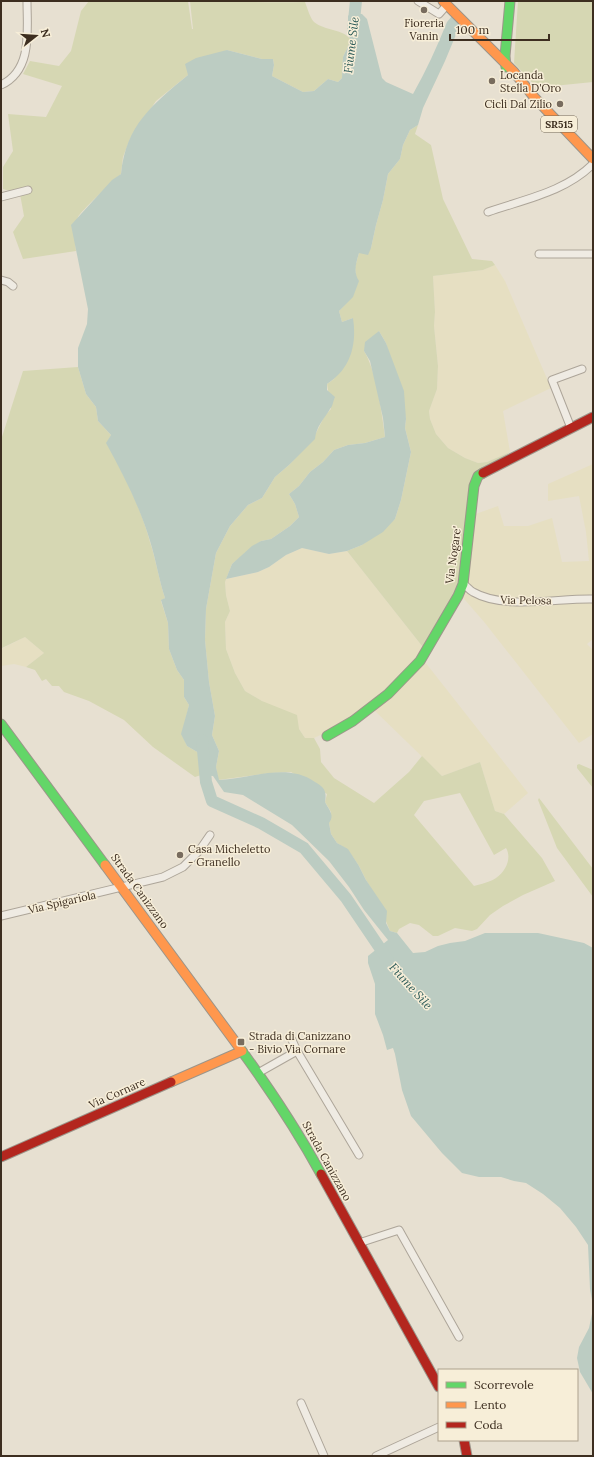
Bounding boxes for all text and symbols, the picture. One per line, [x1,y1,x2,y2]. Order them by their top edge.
marker: Fioreria Vanin [419,5,429,15]
north arrow [16,16,56,56]
water label: Fiume Sile [340,16,362,74]
place label: Fioreria Vanin [404,16,444,43]
scale bar [450,16,549,42]
text: 100 m [456,22,489,37]
text: N [38,27,54,40]
place label: Locanda Stella D'Oro [500,68,561,95]
marker: Locanda Stella D'Oro [487,76,497,86]
place label: Cicli Dal Zilio [484,97,552,111]
marker: Cicli Dal Zilio [555,99,565,109]
road number: SR515 [541,116,577,132]
street label: Via Nogare' [442,525,464,586]
street label: Via Pelosa [499,593,552,607]
place label: Casa Micheletto - Granello [188,842,271,869]
marker: Casa Micheletto - Granello [175,850,185,860]
street label: Strada Canizzano [108,851,172,931]
street label: Via Spigariola [26,887,98,917]
water label: Fiume Sile [386,960,436,1012]
place label: Strada di Canizzano - Bivio Via Cornare [249,1029,351,1056]
marker: Strada di Canizzano - Bivio Via Cornare [236,1037,246,1047]
street label: Via Cornare [86,1074,148,1112]
street label: Strada Canizzano [299,1119,355,1203]
legend [438,1369,578,1441]
text: Scorrevole [474,1377,534,1392]
text: Lento [474,1397,506,1412]
text: Coda [474,1417,503,1432]

